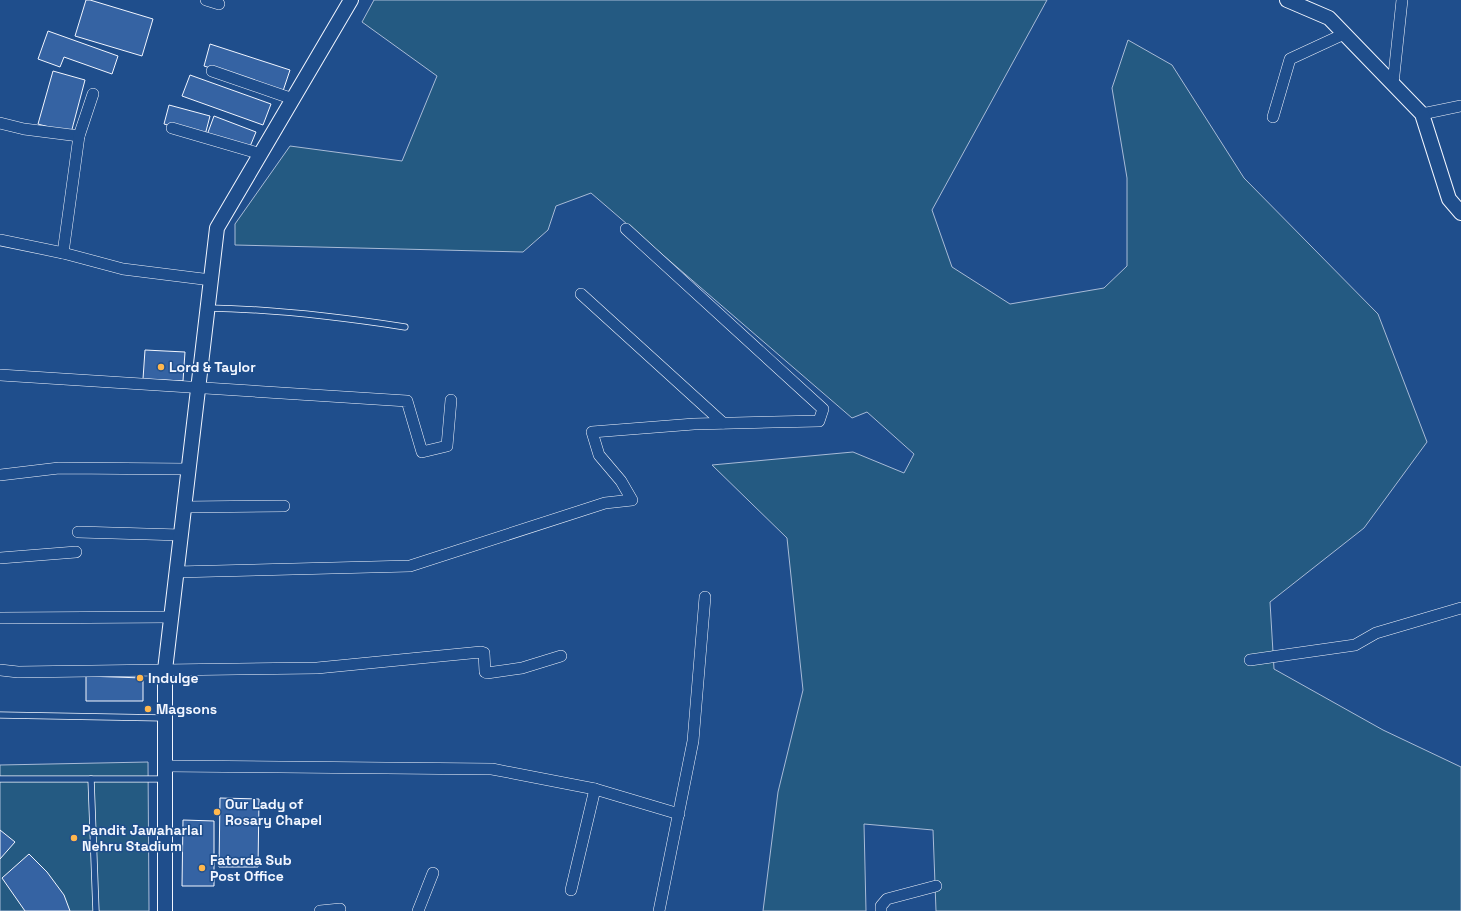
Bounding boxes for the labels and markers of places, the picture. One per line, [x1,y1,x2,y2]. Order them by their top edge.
place label: Lord & Taylor [169,358,256,376]
marker: Lord & Taylor [156,362,166,372]
place label: Indulge [148,669,199,687]
marker: Indulge [135,673,145,683]
place label: Magsons [156,700,217,718]
marker: Magsons [143,704,153,714]
place label: Our Lady of Rosary Chapel [225,795,322,829]
marker: Our Lady of Rosary Chapel [212,807,222,817]
place label: Pandit Jawaharlal Nehru Stadium [82,821,203,855]
marker: Pandit Jawaharlal Nehru Stadium [69,833,79,843]
place label: Fatorda Sub Post Office [210,851,292,885]
marker: Fatorda Sub Post Office [197,863,207,873]

